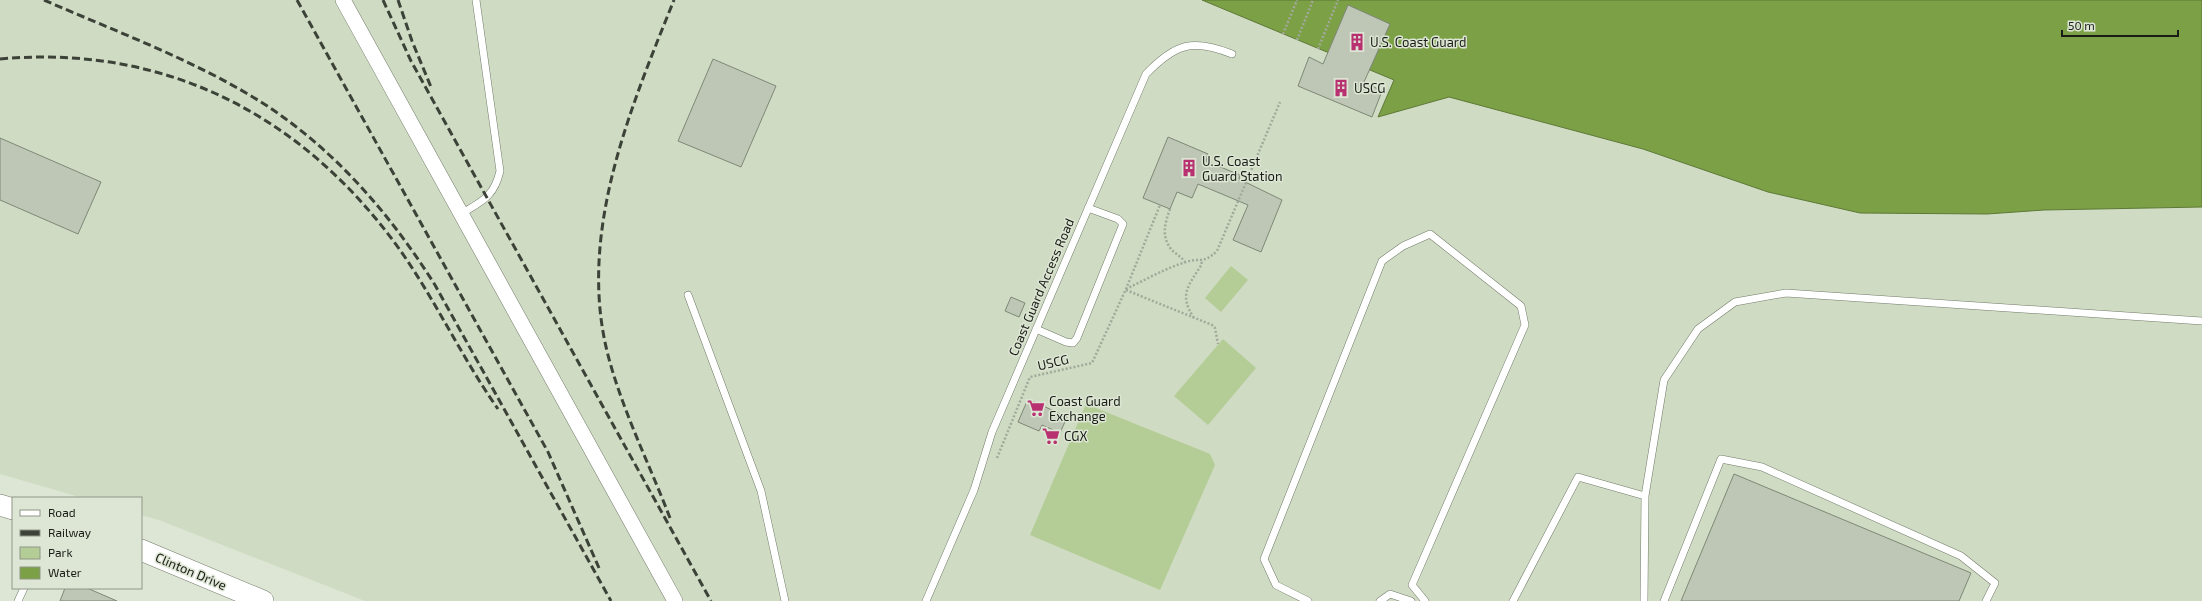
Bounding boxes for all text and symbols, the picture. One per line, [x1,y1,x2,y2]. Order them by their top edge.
scale bar [2062,12,2178,38]
text: 50 m [2068,18,2095,32]
building icon: U.S. Coast Guard [1347,32,1367,52]
place label: U.S. Coast Guard [1370,34,1466,50]
building icon: USCG [1331,78,1351,98]
place label: USCG [1354,80,1385,96]
place label: U.S. Coast Guard Station [1202,153,1283,184]
building icon: U.S. Coast Guard Station [1179,158,1199,178]
street label: Coast Guard Access Road [1005,216,1077,358]
street label: USCG [1036,351,1070,373]
place label: Coast Guard Exchange [1049,393,1121,424]
supermarket icon: Coast Guard Exchange [1026,398,1046,418]
supermarket icon: CGX [1041,426,1061,446]
place label: CGX [1064,428,1087,444]
legend [12,497,142,589]
text: Road [48,505,76,519]
text: Railway [48,525,92,539]
text: Park [48,545,73,559]
street label: Clinton Drive [153,549,229,593]
text: Water [48,565,82,579]

